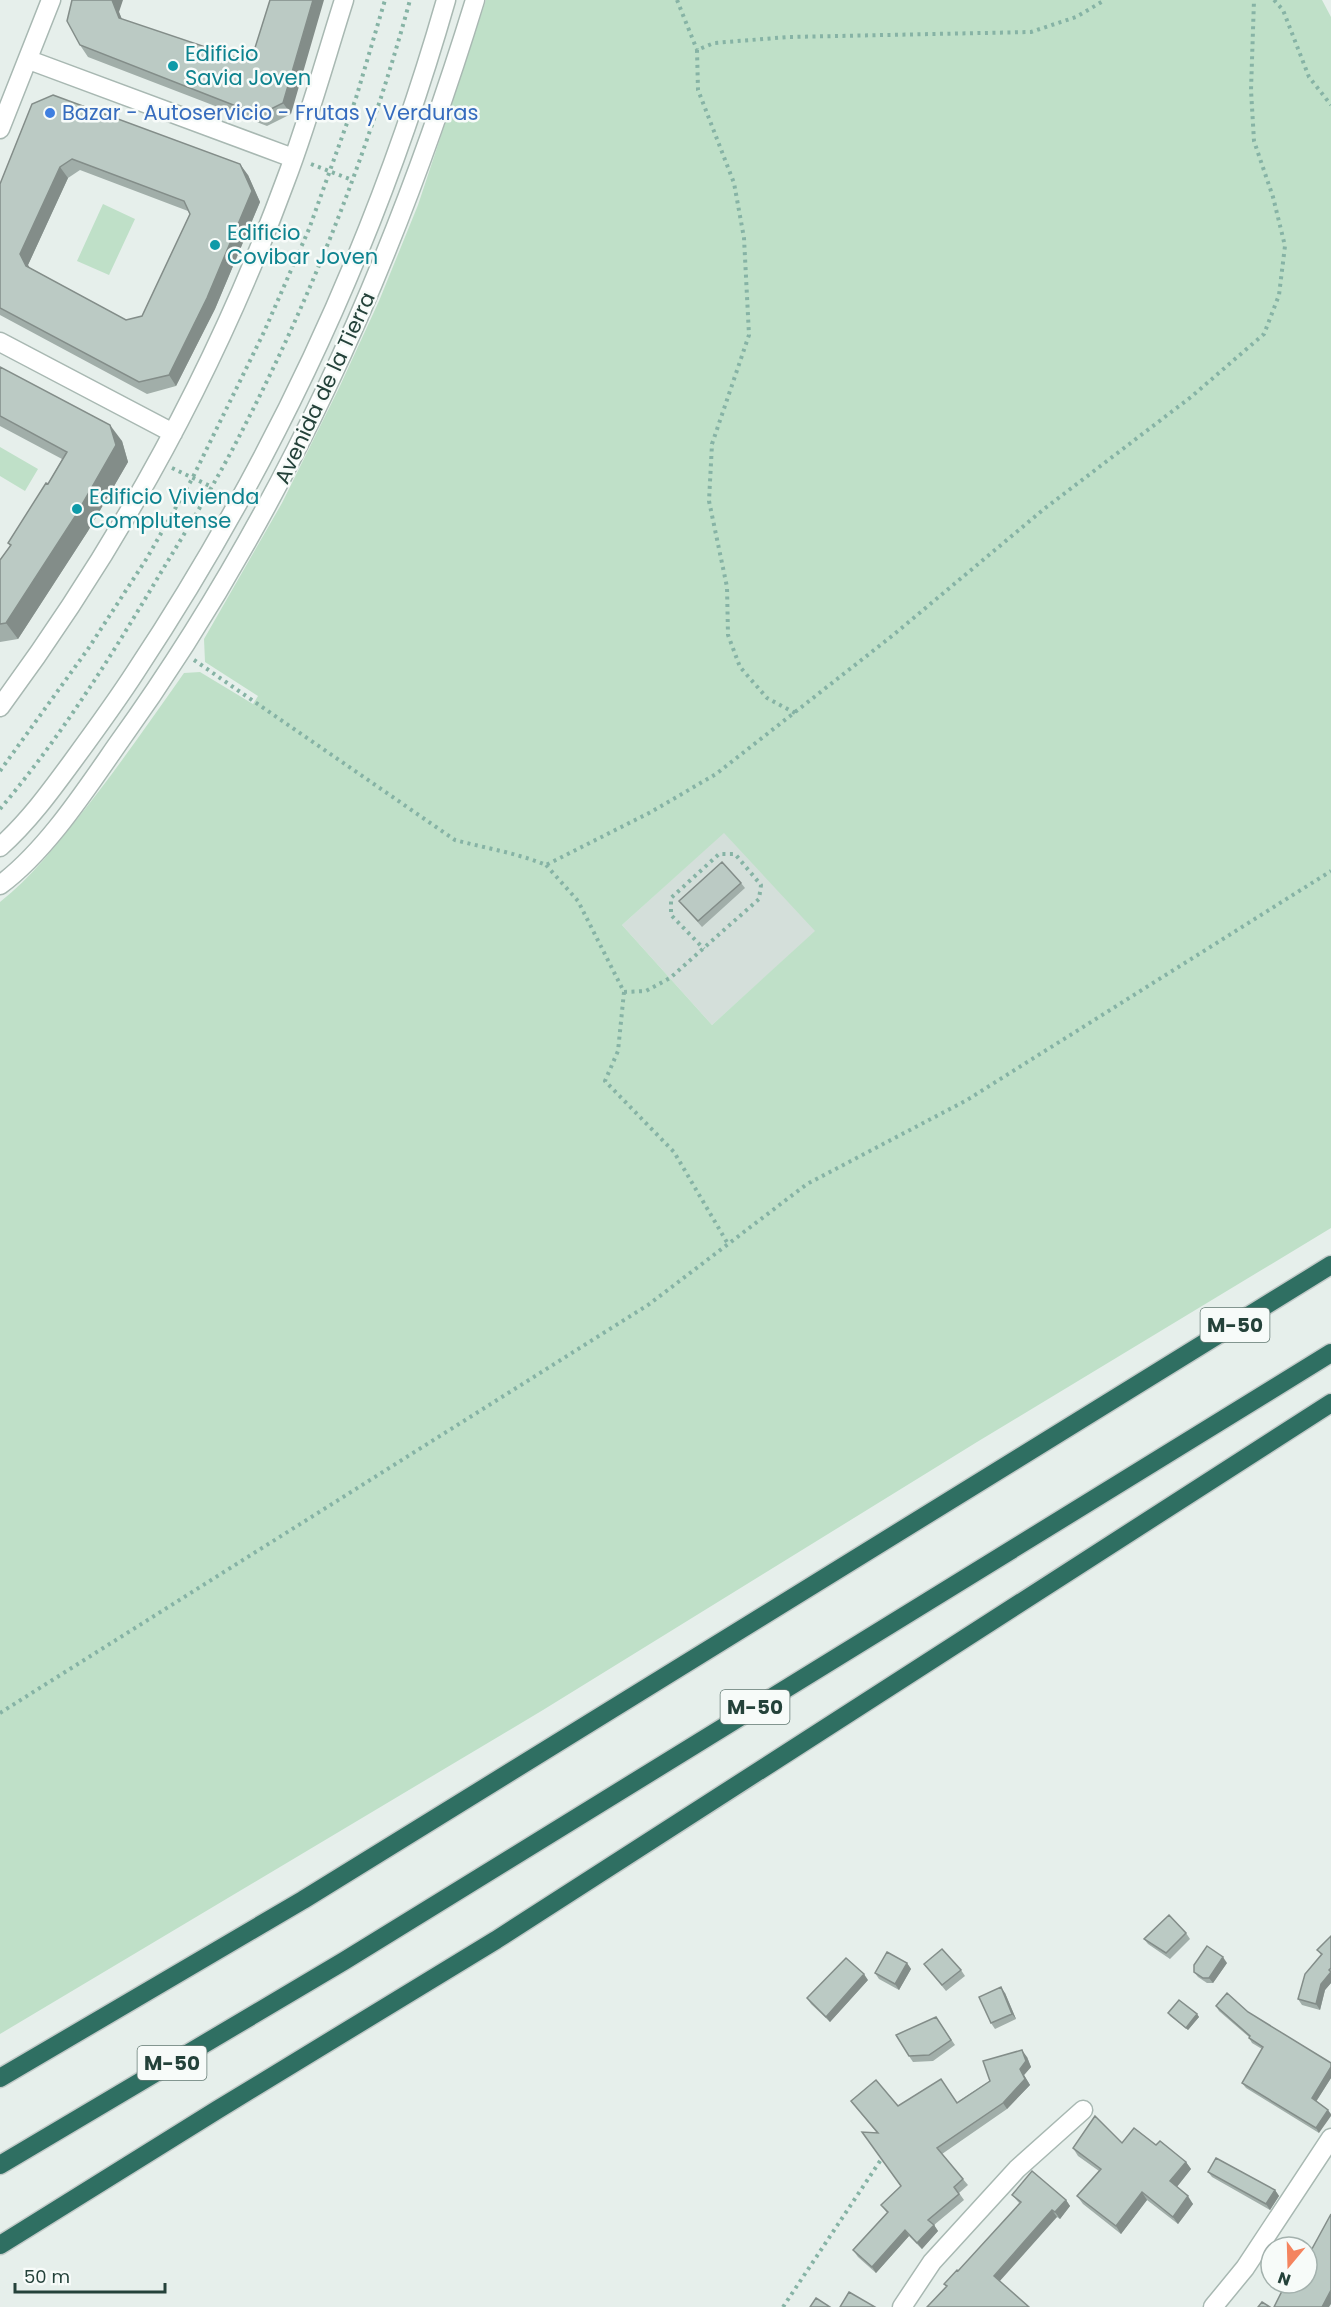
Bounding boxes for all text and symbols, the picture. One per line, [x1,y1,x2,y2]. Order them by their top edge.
place label: Edificio Savia Joven [185,39,311,92]
marker: Edificio Savia Joven [166,59,180,73]
place label: Bazar - Autoservicio - Frutas y Verduras [62,98,478,127]
marker: Bazar - Autoservicio - Frutas y Verduras [43,106,57,120]
place label: Edificio Covibar Joven [227,218,378,271]
marker: Edificio Covibar Joven [208,238,222,252]
street label: Avenida de la Tierra [267,287,382,489]
place label: Edificio Vivienda Complutense [89,482,259,535]
marker: Edificio Vivienda Complutense [70,502,84,516]
road number: M-50 [1200,1308,1270,1342]
road number: M-50 [720,1690,789,1724]
road number: M-50 [138,2046,207,2080]
north arrow [1259,2235,1319,2295]
scale bar [15,2256,165,2294]
text: 50 m [24,2264,70,2289]
text: N [1275,2266,1294,2292]

